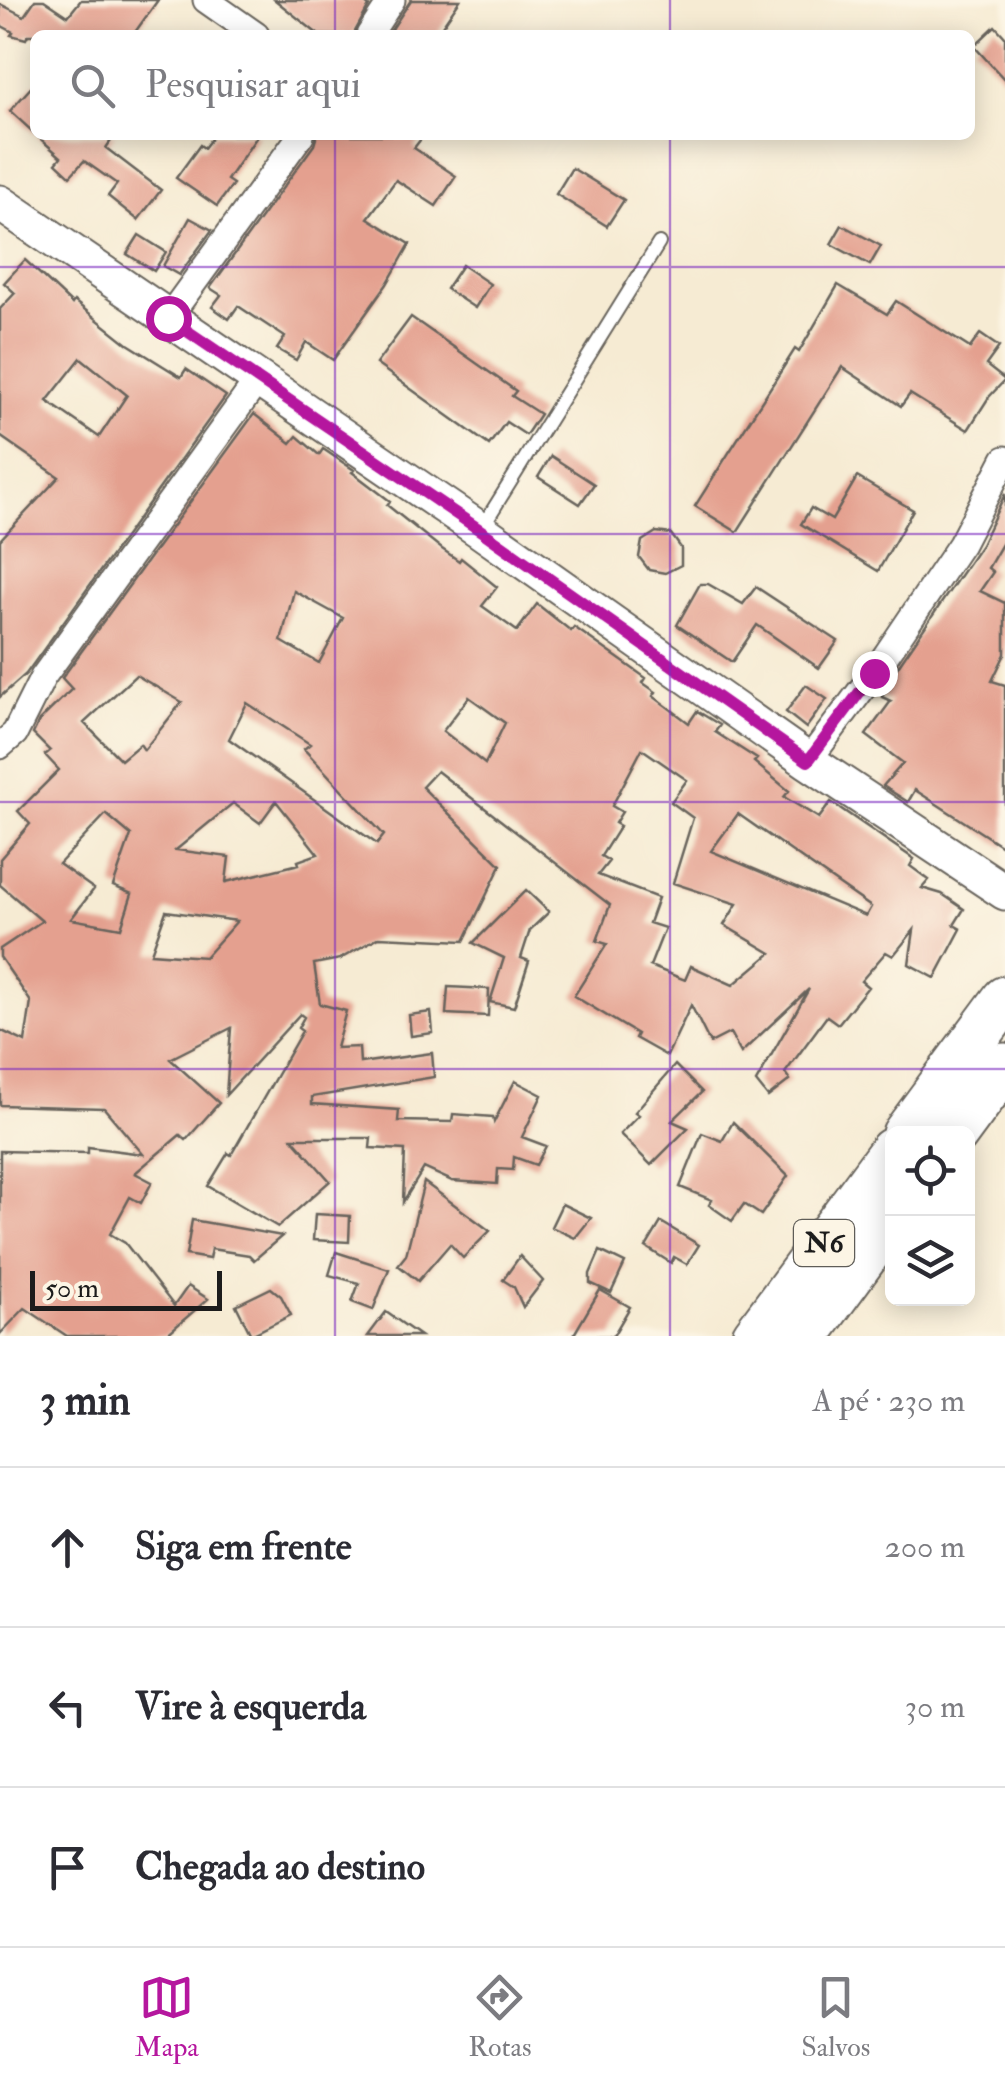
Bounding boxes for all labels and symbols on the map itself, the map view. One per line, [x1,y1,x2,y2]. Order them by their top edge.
route start [146,296,192,342]
route end [852,651,898,697]
road number: N6 [794,1220,854,1266]
scale bar [30,1266,222,1310]

